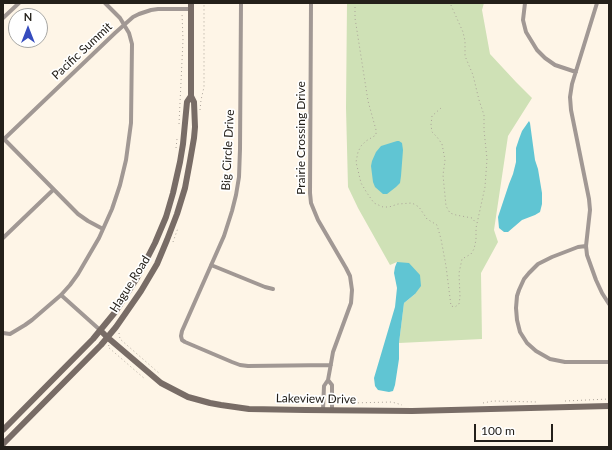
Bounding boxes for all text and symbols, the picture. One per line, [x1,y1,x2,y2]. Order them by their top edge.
north arrow [8,8,48,48]
text: N [24,10,32,23]
street label: Pacific Summit [49,19,115,83]
street label: Prairie Crossing Drive [294,81,308,195]
street label: Big Circle Drive [219,109,237,191]
street label: Hague Road [107,253,153,315]
street label: Lakeview Drive [276,391,356,407]
scale bar [476,416,555,442]
text: 100 m [481,423,515,438]

